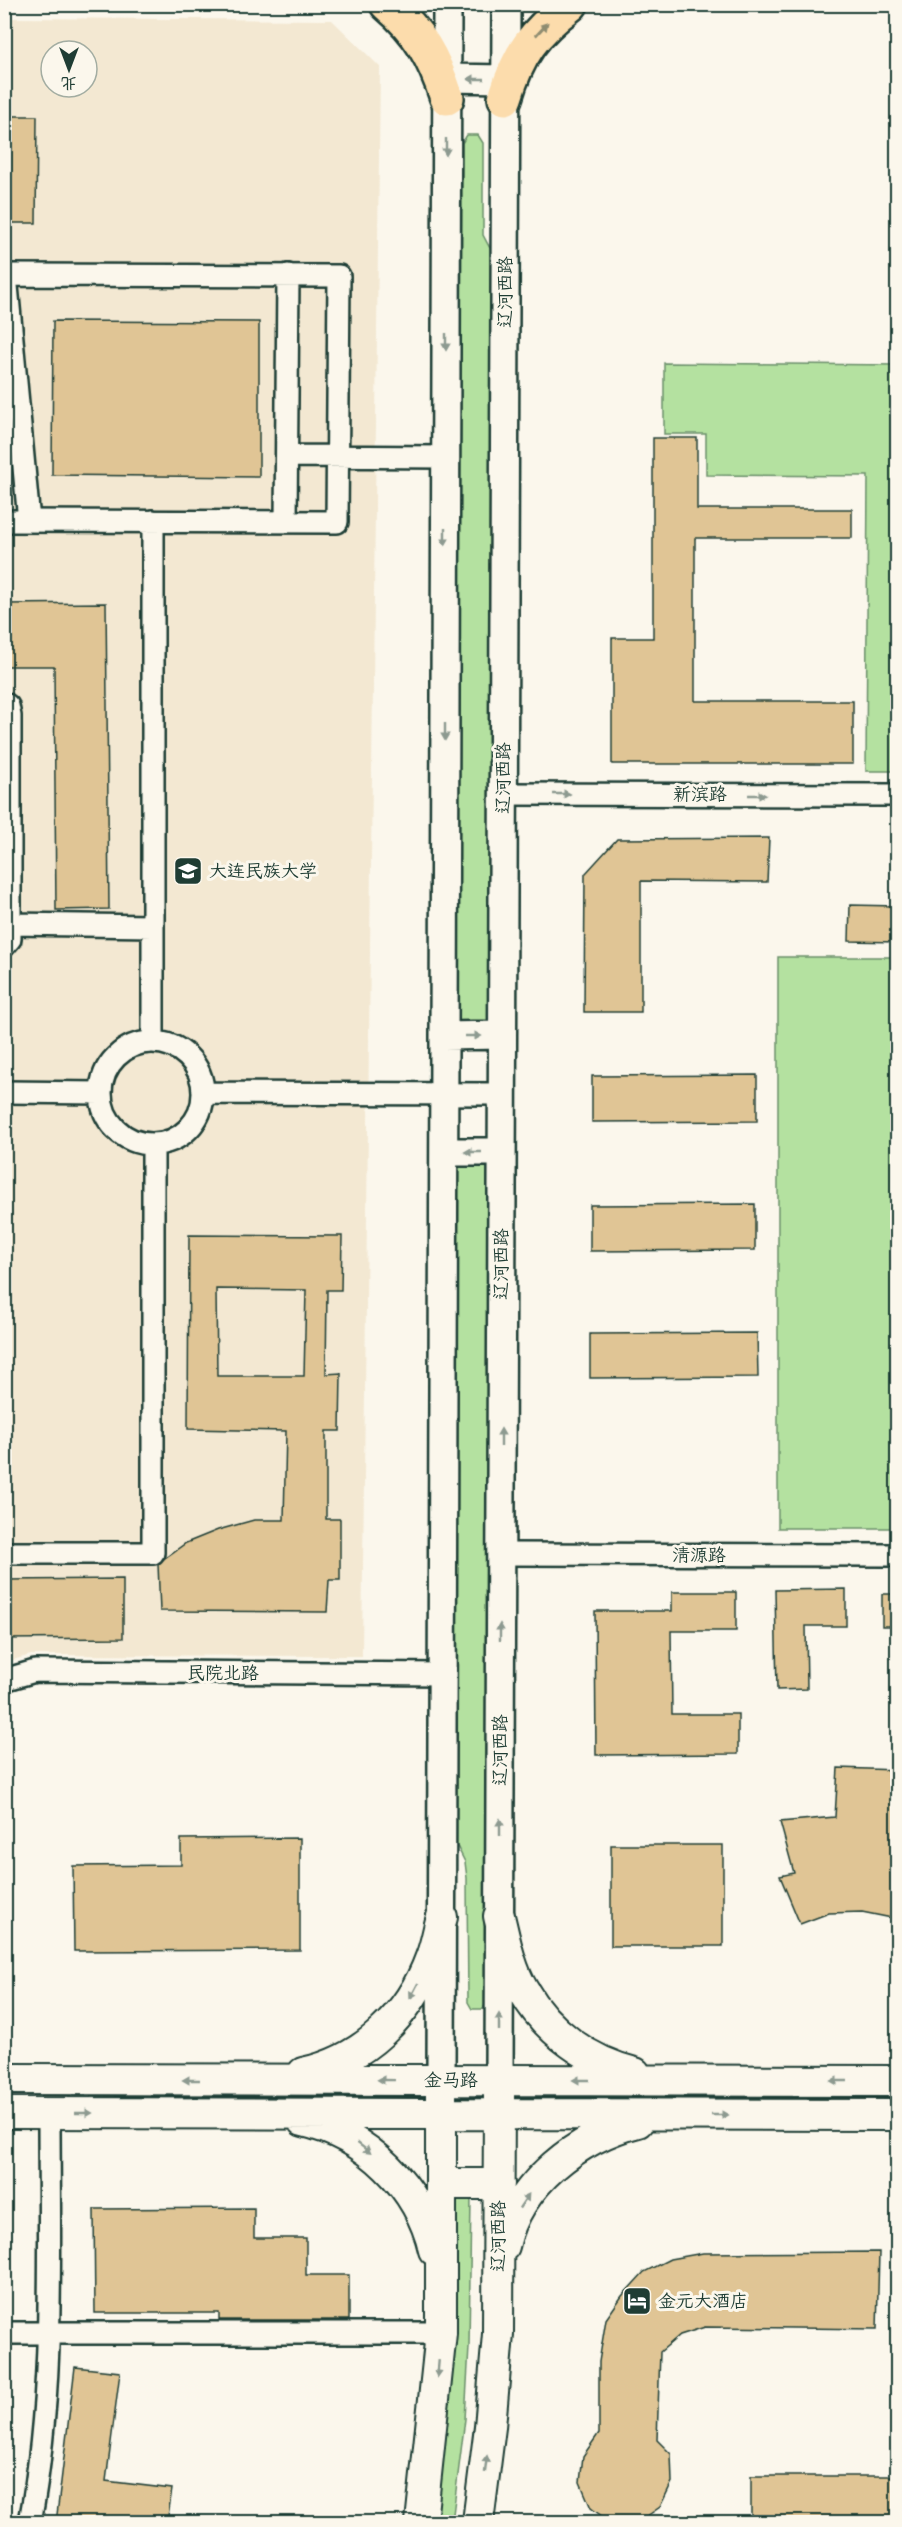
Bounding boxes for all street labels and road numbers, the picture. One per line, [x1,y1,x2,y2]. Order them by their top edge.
street label: 辽河西路 [489,256,521,328]
street label: 辽河西路 [487,742,519,814]
street label: 新滨路 [673,778,727,810]
street label: 辽河西路 [485,1228,517,1300]
street label: 清源路 [672,1539,726,1571]
street label: 民院北路 [187,1657,259,1689]
street label: 辽河西路 [484,1714,516,1786]
street label: 金马路 [424,2064,478,2096]
street label: 辽河西路 [482,2200,514,2272]

